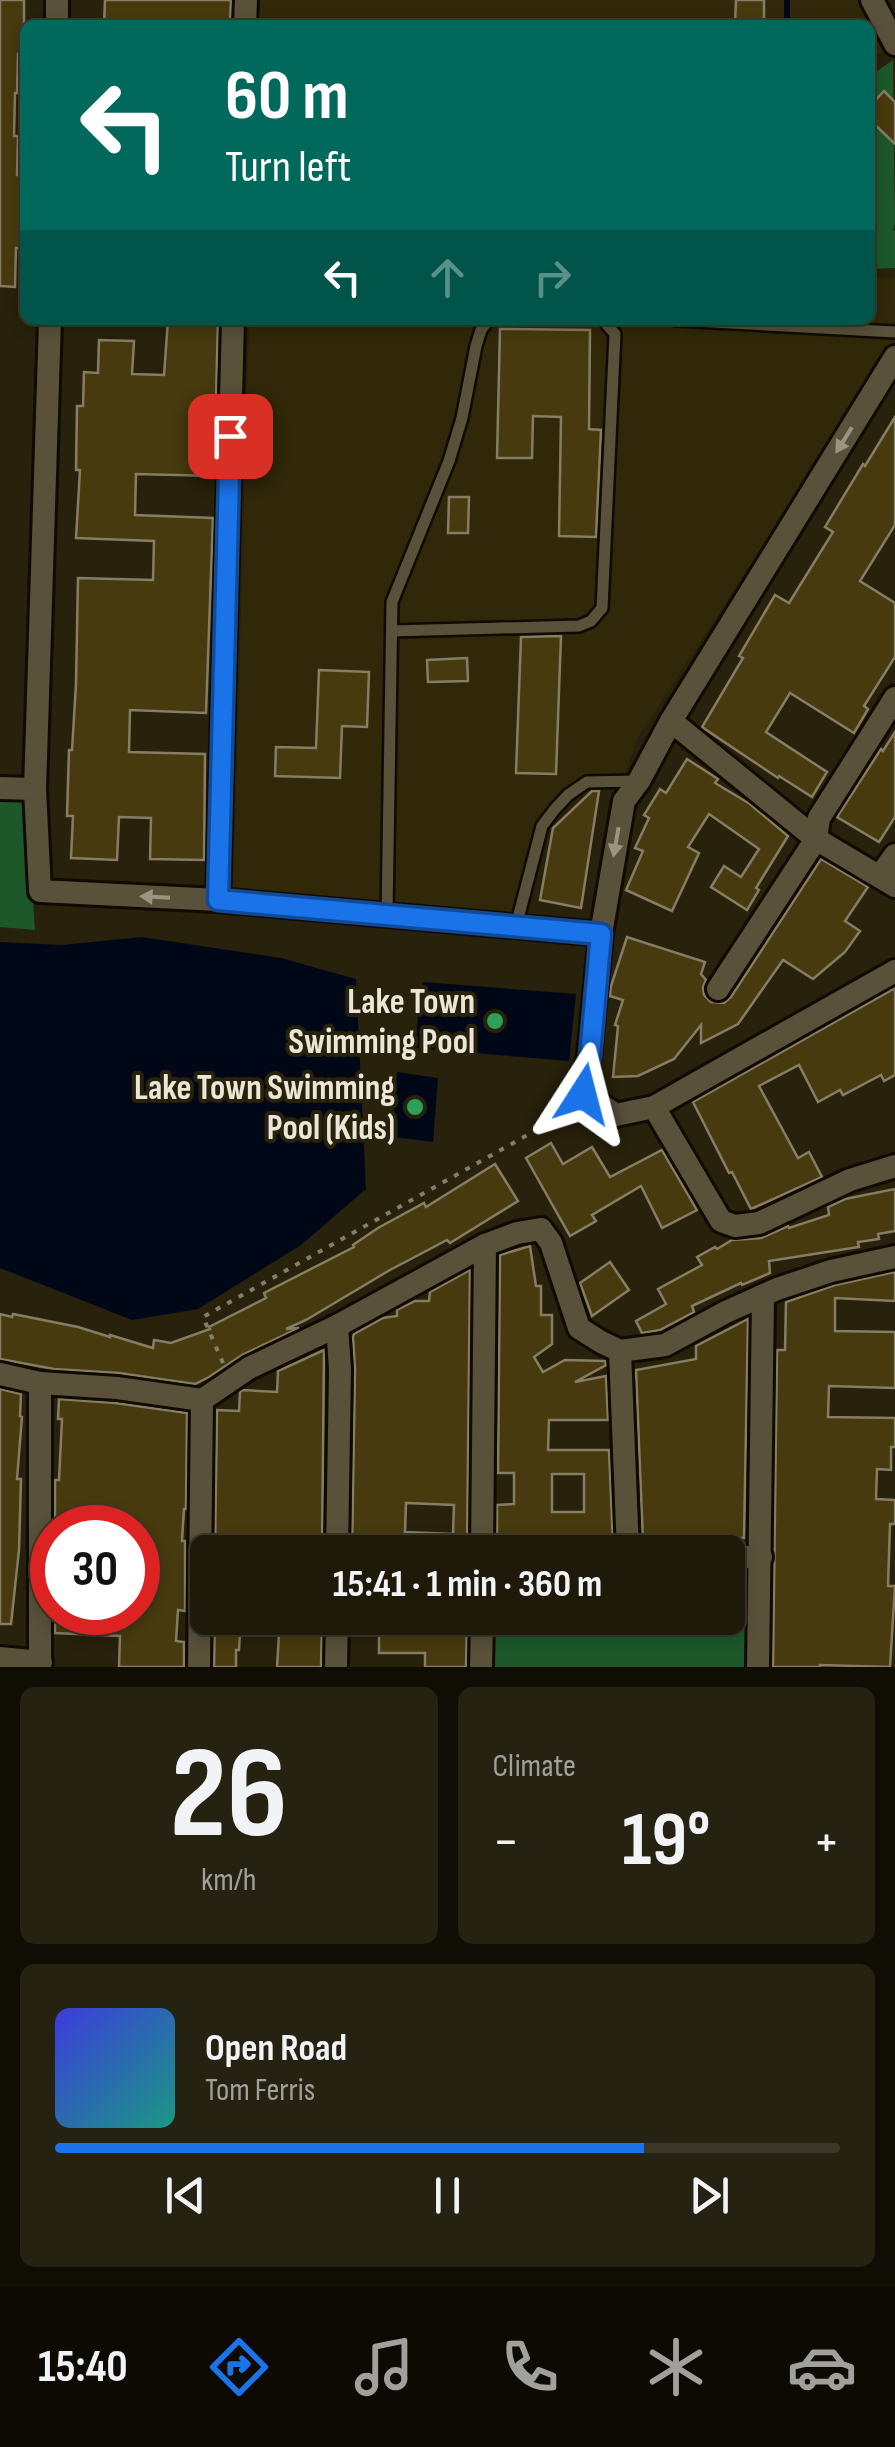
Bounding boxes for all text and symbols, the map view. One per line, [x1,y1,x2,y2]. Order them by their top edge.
text: 60 m [225,55,349,139]
icon: left [60,60,190,190]
text: Turn left [225,140,351,195]
icon: left [315,250,370,305]
icon: ahead [420,250,475,305]
icon: right [525,250,580,305]
pin [188,394,273,479]
icon: arrive [203,409,258,464]
one-way arrow [836,426,853,454]
one-way arrow [608,827,623,859]
one-way arrow [139,888,171,904]
place label: Lake Town Swimming Pool [288,981,475,1064]
marker: Lake Town Swimming Pool [484,1010,506,1032]
position arrow [531,1042,635,1146]
place label: Lake Town Swimming Pool (Kids) [134,1067,395,1150]
marker: Lake Town Swimming Pool (Kids) [404,1096,426,1118]
speed limit sign: 30 [30,1505,160,1635]
text: 15:41 · 1 min · 360 m [333,1562,602,1607]
text: 26 [170,1718,288,1874]
text: Climate [493,1747,576,1786]
text: 19° [622,1796,710,1887]
text: − [493,1809,519,1876]
text: + [813,1809,840,1876]
text: km/h [201,1861,256,1900]
text: Open Road [205,2026,347,2071]
text: Tom Ferris [205,2071,315,2110]
icon: previous [158,2168,213,2223]
icon: pause [420,2168,475,2223]
icon: next [682,2168,737,2223]
icon: directions [204,2332,274,2402]
icon: music [349,2332,419,2402]
icon: phone [495,2332,565,2402]
icon: climate [641,2332,711,2402]
icon: car [787,2332,857,2402]
text: 15:40 [38,2340,128,2395]

